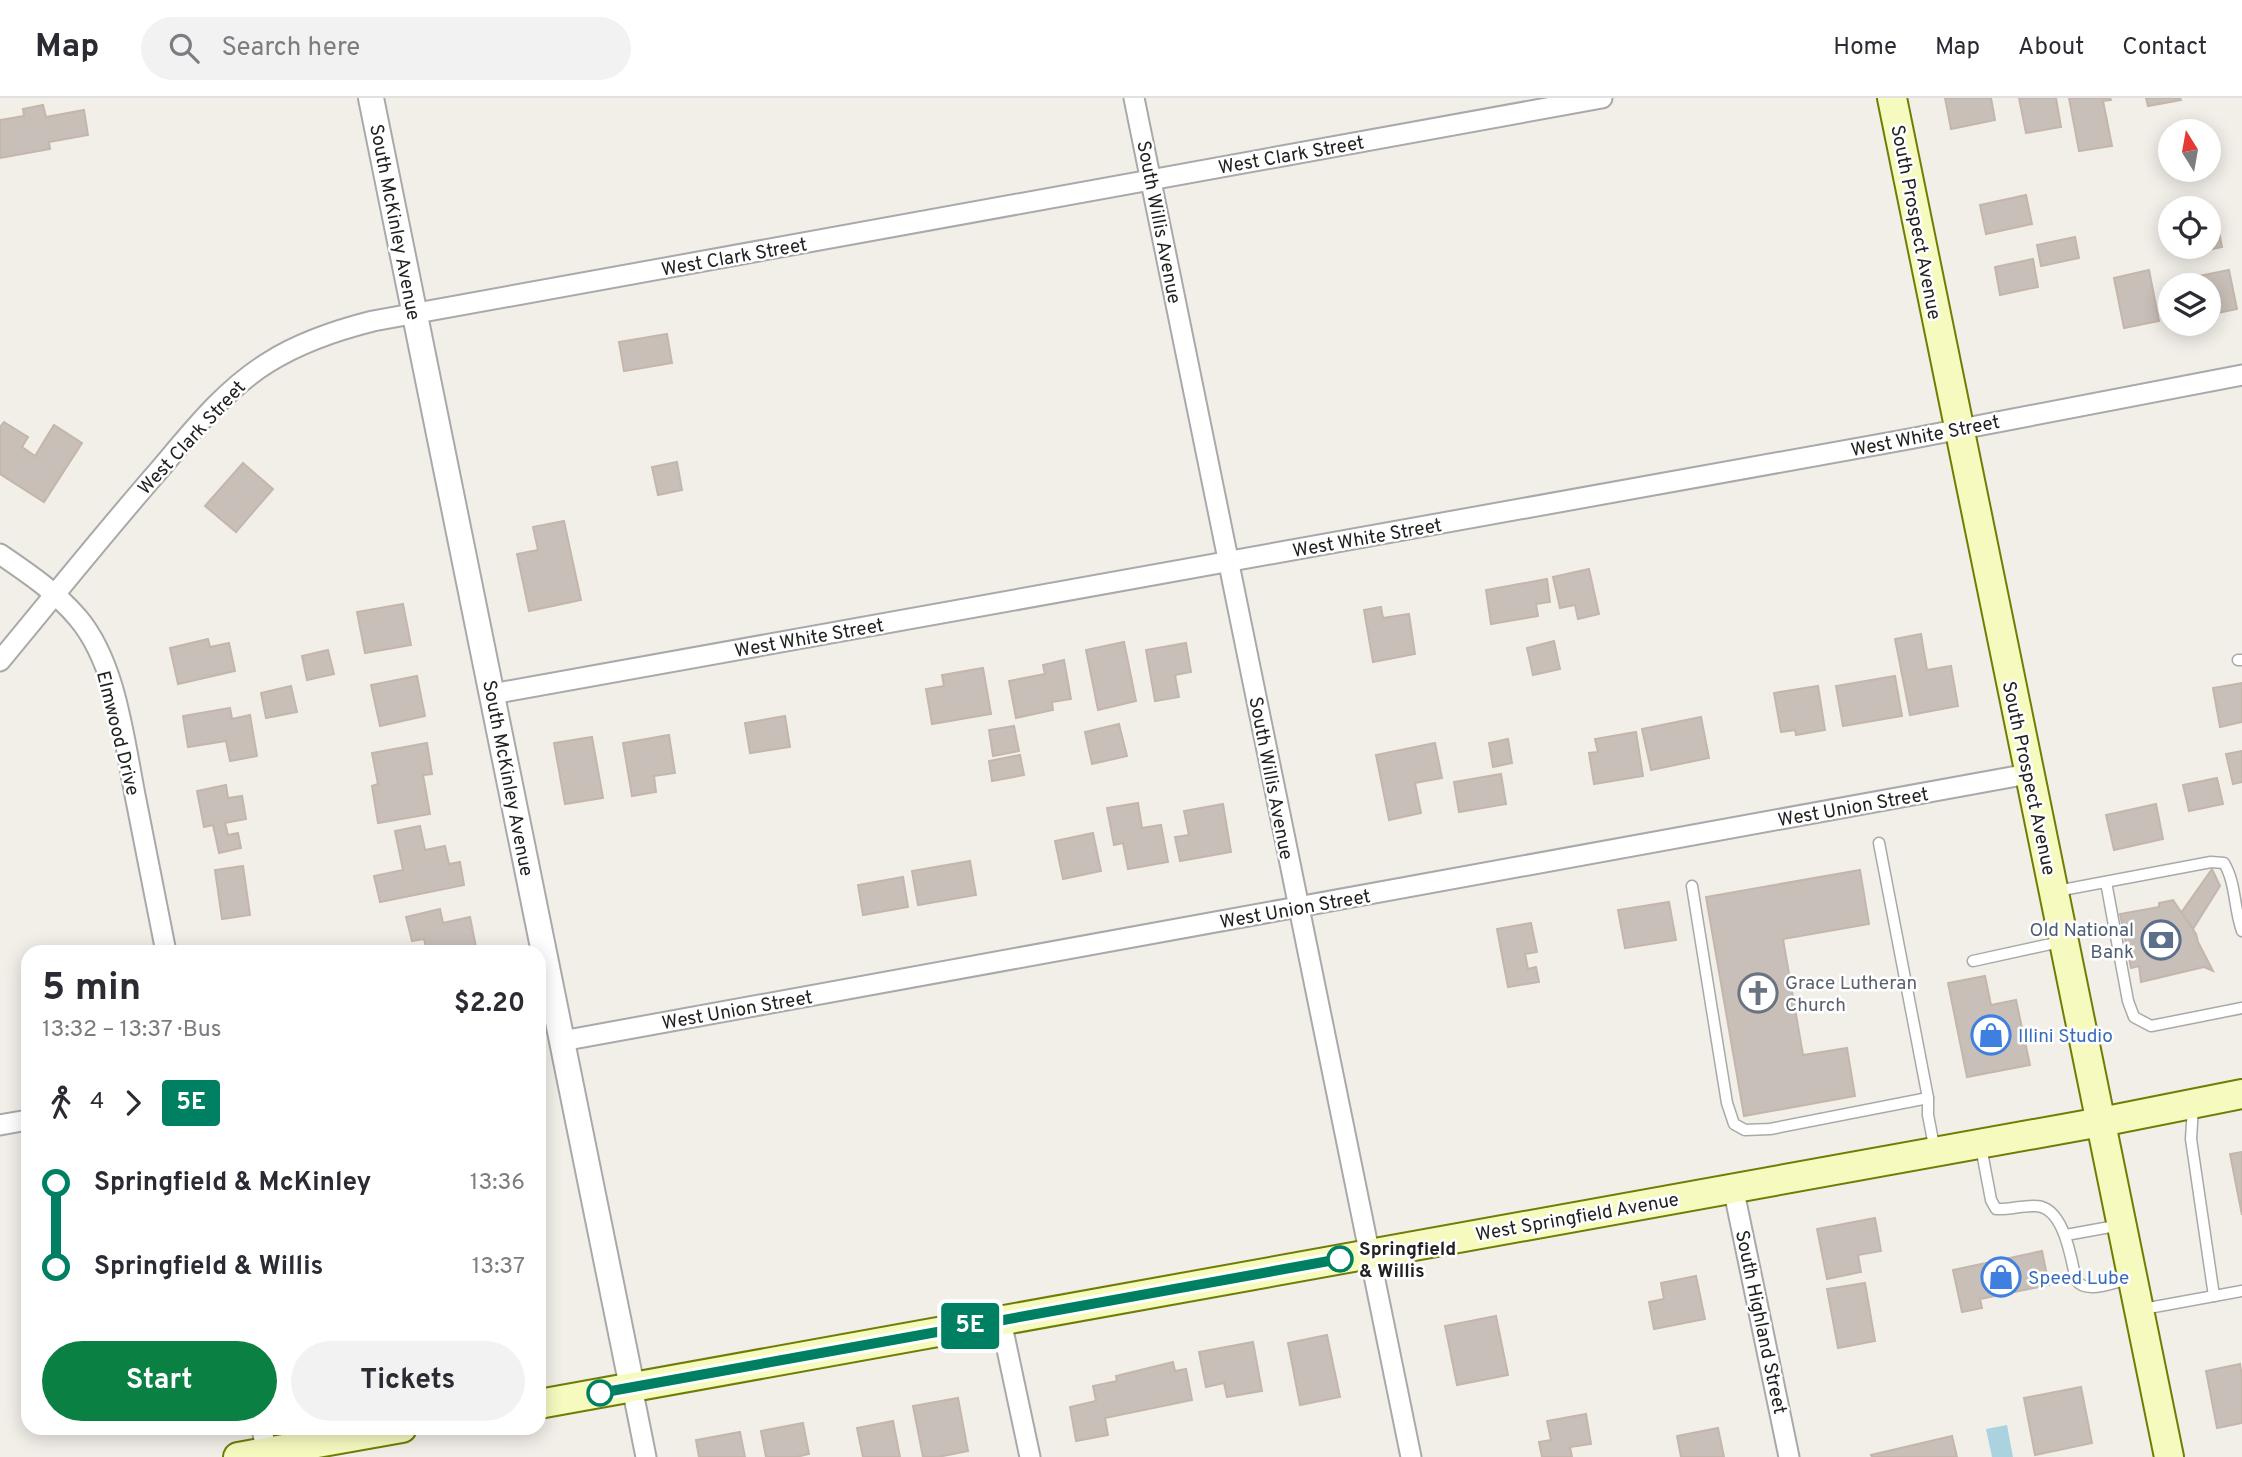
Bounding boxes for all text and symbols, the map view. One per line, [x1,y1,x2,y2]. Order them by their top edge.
search box [141,17,631,80]
text: Map [35,27,99,69]
icon: search [165,29,203,67]
text: Search here [221,32,360,65]
text: Home [1833,33,1897,63]
text: Map [1935,33,1980,63]
text: About [2018,33,2084,63]
text: Contact [2122,33,2207,63]
north arrow [2158,119,2221,182]
map controls [2158,119,2221,336]
street label: South McKinley Avenue [363,122,425,322]
street label: South Prospect Avenue [1884,123,1946,322]
street label: West Clark Street [1217,131,1366,181]
street label: South Willis Avenue [1130,139,1186,306]
button: locate [2158,196,2221,259]
street label: West Clark Street [660,233,809,283]
button: layers [2158,273,2221,336]
street label: West Clark Street [133,376,252,501]
street label: West White Street [1849,411,2002,463]
street label: West White Street [1291,514,1444,564]
street label: West White Street [733,614,886,664]
street label: Elmwood Drive [90,669,144,798]
street label: South McKinley Avenue [476,678,538,878]
street label: South Prospect Avenue [1996,679,2060,878]
street label: South Willis Avenue [1242,695,1298,862]
street label: West Union Street [1776,783,1931,833]
street label: West Union Street [1218,885,1373,935]
place label: Old National Bank [2030,919,2134,965]
bank icon: Old National Bank [2140,919,2182,961]
text: 5 min [42,965,141,1014]
church icon: Grace Lutheran Church [1737,972,1779,1014]
place label: Grace Lutheran Church [1785,972,1917,1018]
street label: West Union Street [660,986,815,1036]
text: $2.20 [454,988,525,1021]
shop icon: Illini Studio [1970,1014,2012,1056]
text: 13:32 – 13:37 · Bus [42,1016,222,1045]
place label: Illini Studio [2018,1025,2113,1049]
icon: walk [42,1084,80,1122]
icon: forward [114,1084,152,1122]
text: 4 [90,1088,104,1117]
text: 5E [176,1088,206,1118]
text: Springfield & McKinley [94,1167,371,1200]
text: 13:36 [470,1169,525,1198]
street label: West Springfield Avenue [1474,1188,1681,1248]
street label: South Highland Street [1729,1228,1791,1417]
place label: Springfield & Willis [1359,1238,1456,1284]
marker: Springfield & Willis [1327,1246,1353,1272]
text: Springfield & Willis [94,1251,323,1284]
text: 13:37 [472,1253,525,1282]
shop icon: Speed Lube [1980,1256,2022,1298]
place label: Speed Lube [2028,1267,2129,1291]
line badge: 5E [939,1303,1002,1349]
text: 5E [955,1311,985,1341]
button: Start [42,1341,277,1421]
button: Tickets [291,1341,525,1421]
unlabelled marker [587,1380,613,1406]

